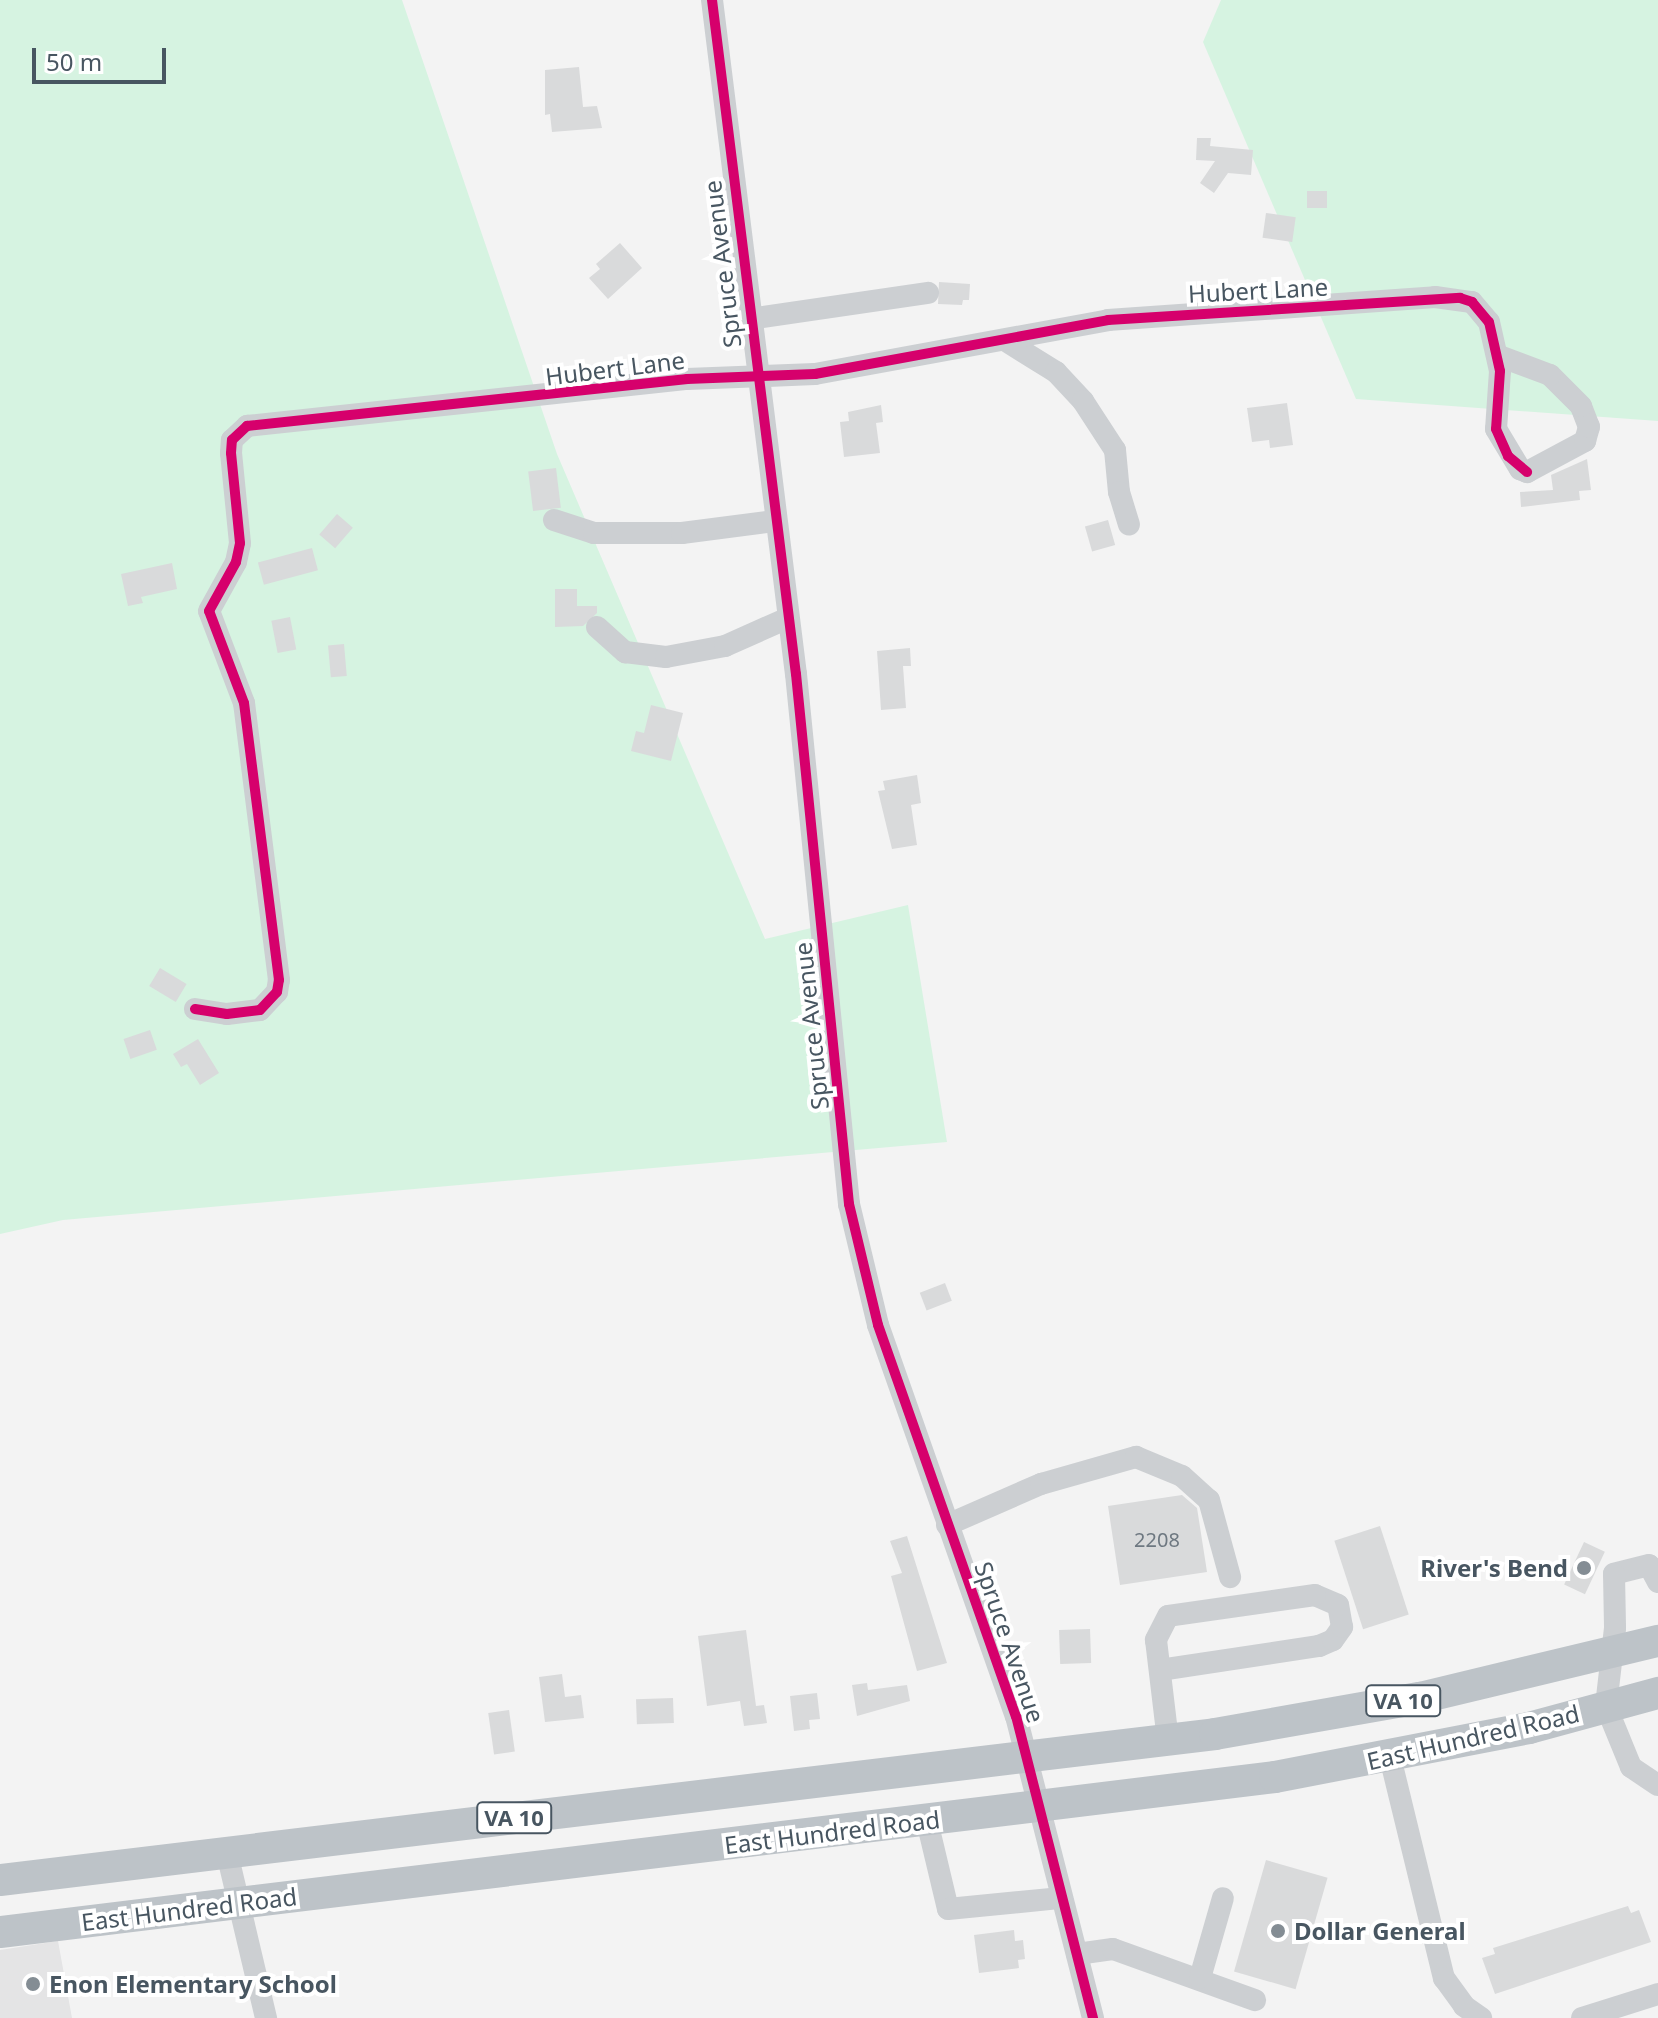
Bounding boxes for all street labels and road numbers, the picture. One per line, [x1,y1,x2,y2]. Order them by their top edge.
street label: Spruce Avenue [697,179,747,349]
street label: Hubert Lane [1187,272,1329,308]
street label: Hubert Lane [544,345,686,391]
street label: Spruce Avenue [788,941,834,1111]
street label: Spruce Avenue [969,1558,1051,1726]
road number: VA 10 [1365,1683,1441,1719]
street label: East Hundred Road [1364,1699,1582,1775]
road number: VA 10 [476,1800,552,1836]
street label: East Hundred Road [723,1804,941,1860]
street label: East Hundred Road [80,1881,298,1937]

